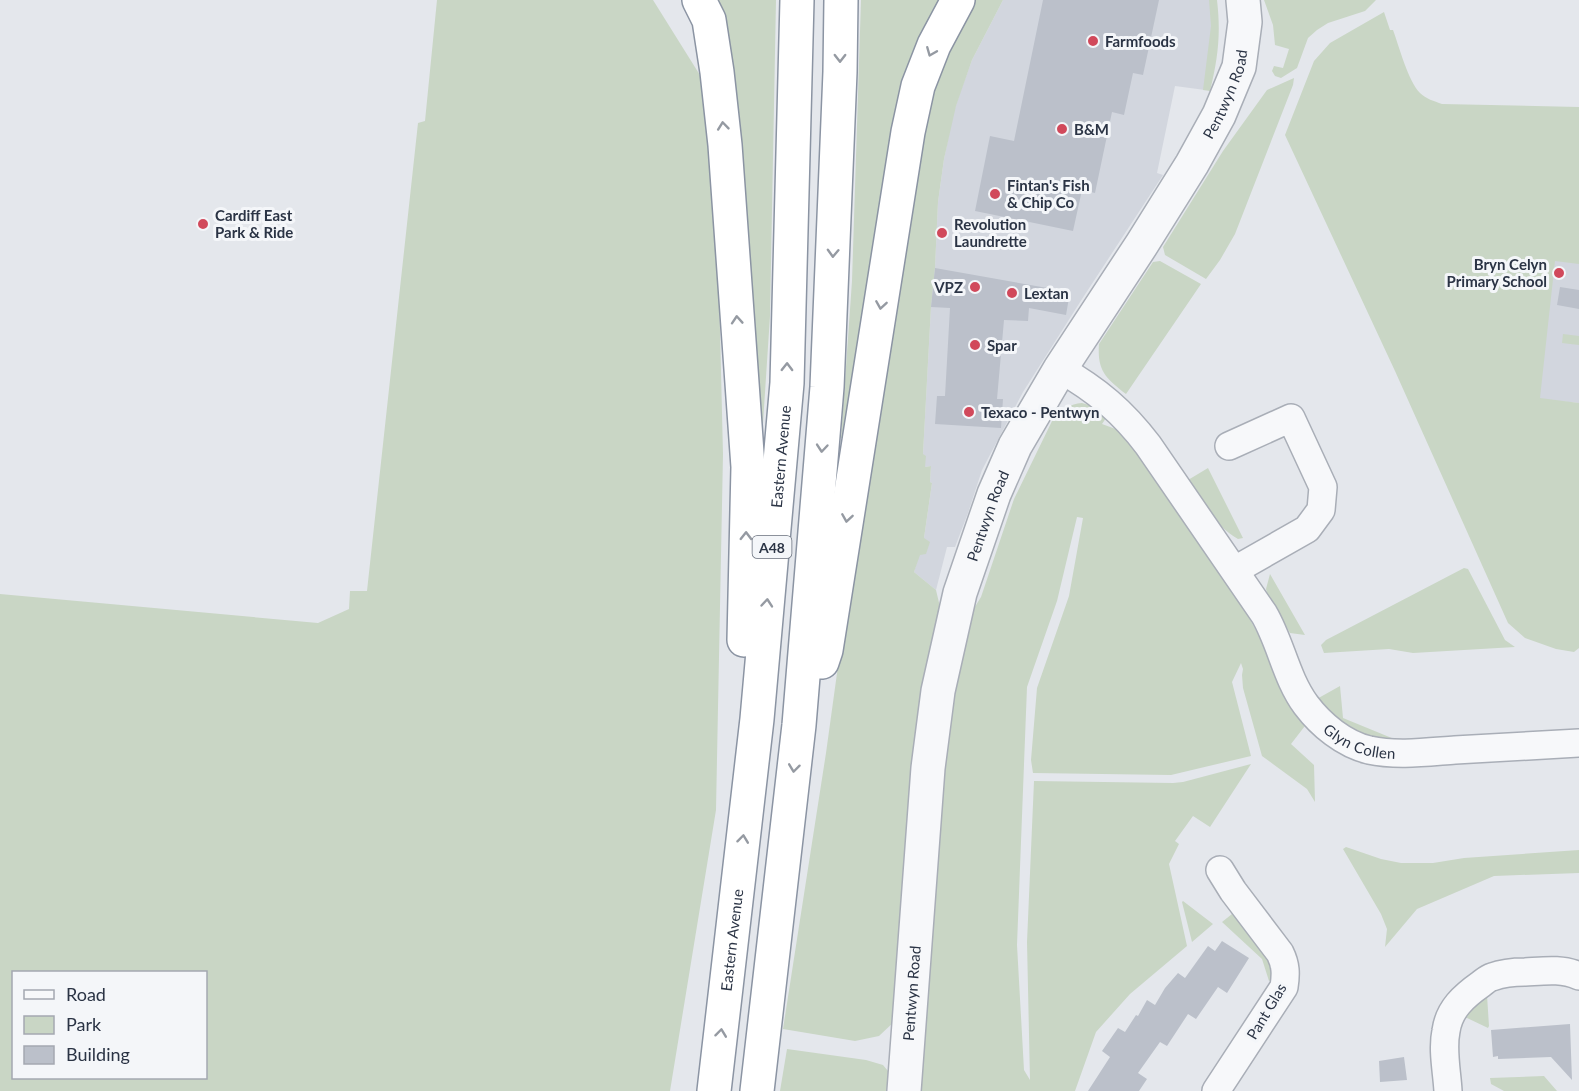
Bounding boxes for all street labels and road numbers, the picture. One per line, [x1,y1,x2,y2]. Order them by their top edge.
street label: Pentwyn Road [1199,48,1250,142]
street label: Eastern Avenue [767,405,794,508]
street label: Pentwyn Road [963,468,1012,563]
road number: A48 [752,536,792,558]
street label: Glyn Collen [1320,720,1396,762]
street label: Eastern Avenue [717,888,746,992]
street label: Pentwyn Road [899,945,924,1041]
street label: Pant Glas [1242,980,1290,1042]

